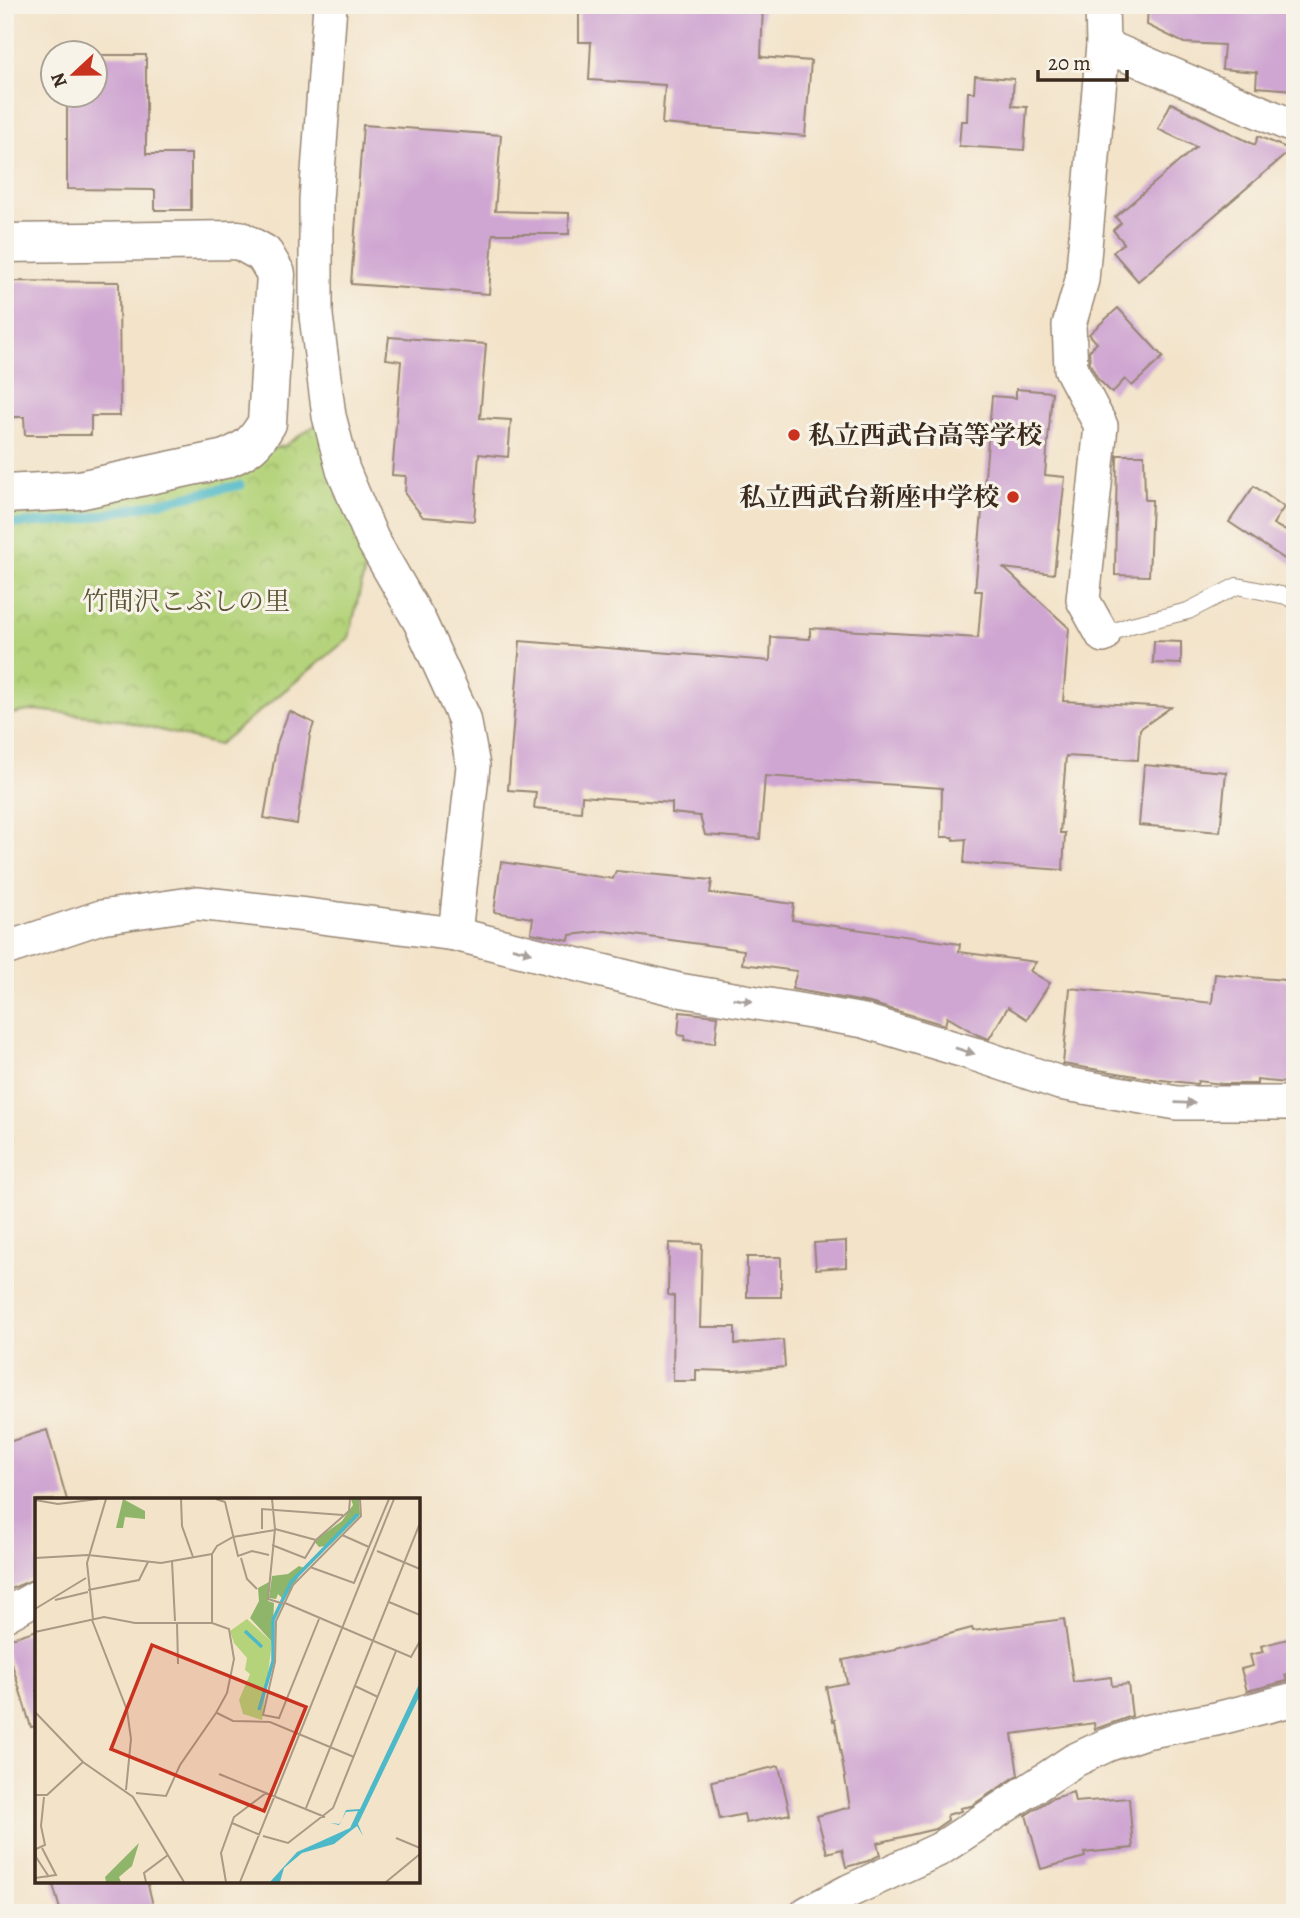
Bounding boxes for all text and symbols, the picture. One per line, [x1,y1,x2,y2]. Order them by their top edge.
north arrow [38,38,108,108]
scale bar [1038,38,1127,82]
text: 20 m [1048,49,1091,77]
text: N [44,69,74,91]
place label: 私立西武台高等学校 [808,418,1042,453]
marker: 私立西武台高等学校 [786,427,802,443]
place label: 私立西武台新座中学校 [739,480,999,515]
marker: 私立西武台新座中学校 [1005,489,1021,505]
park label: 竹間沢こぶしの里 [82,584,290,619]
one-way arrow [511,945,533,956]
one-way arrow [733,995,755,1006]
one-way arrow [954,1047,975,1057]
one-way arrow [1175,1097,1197,1108]
inset map [35,1498,420,1883]

